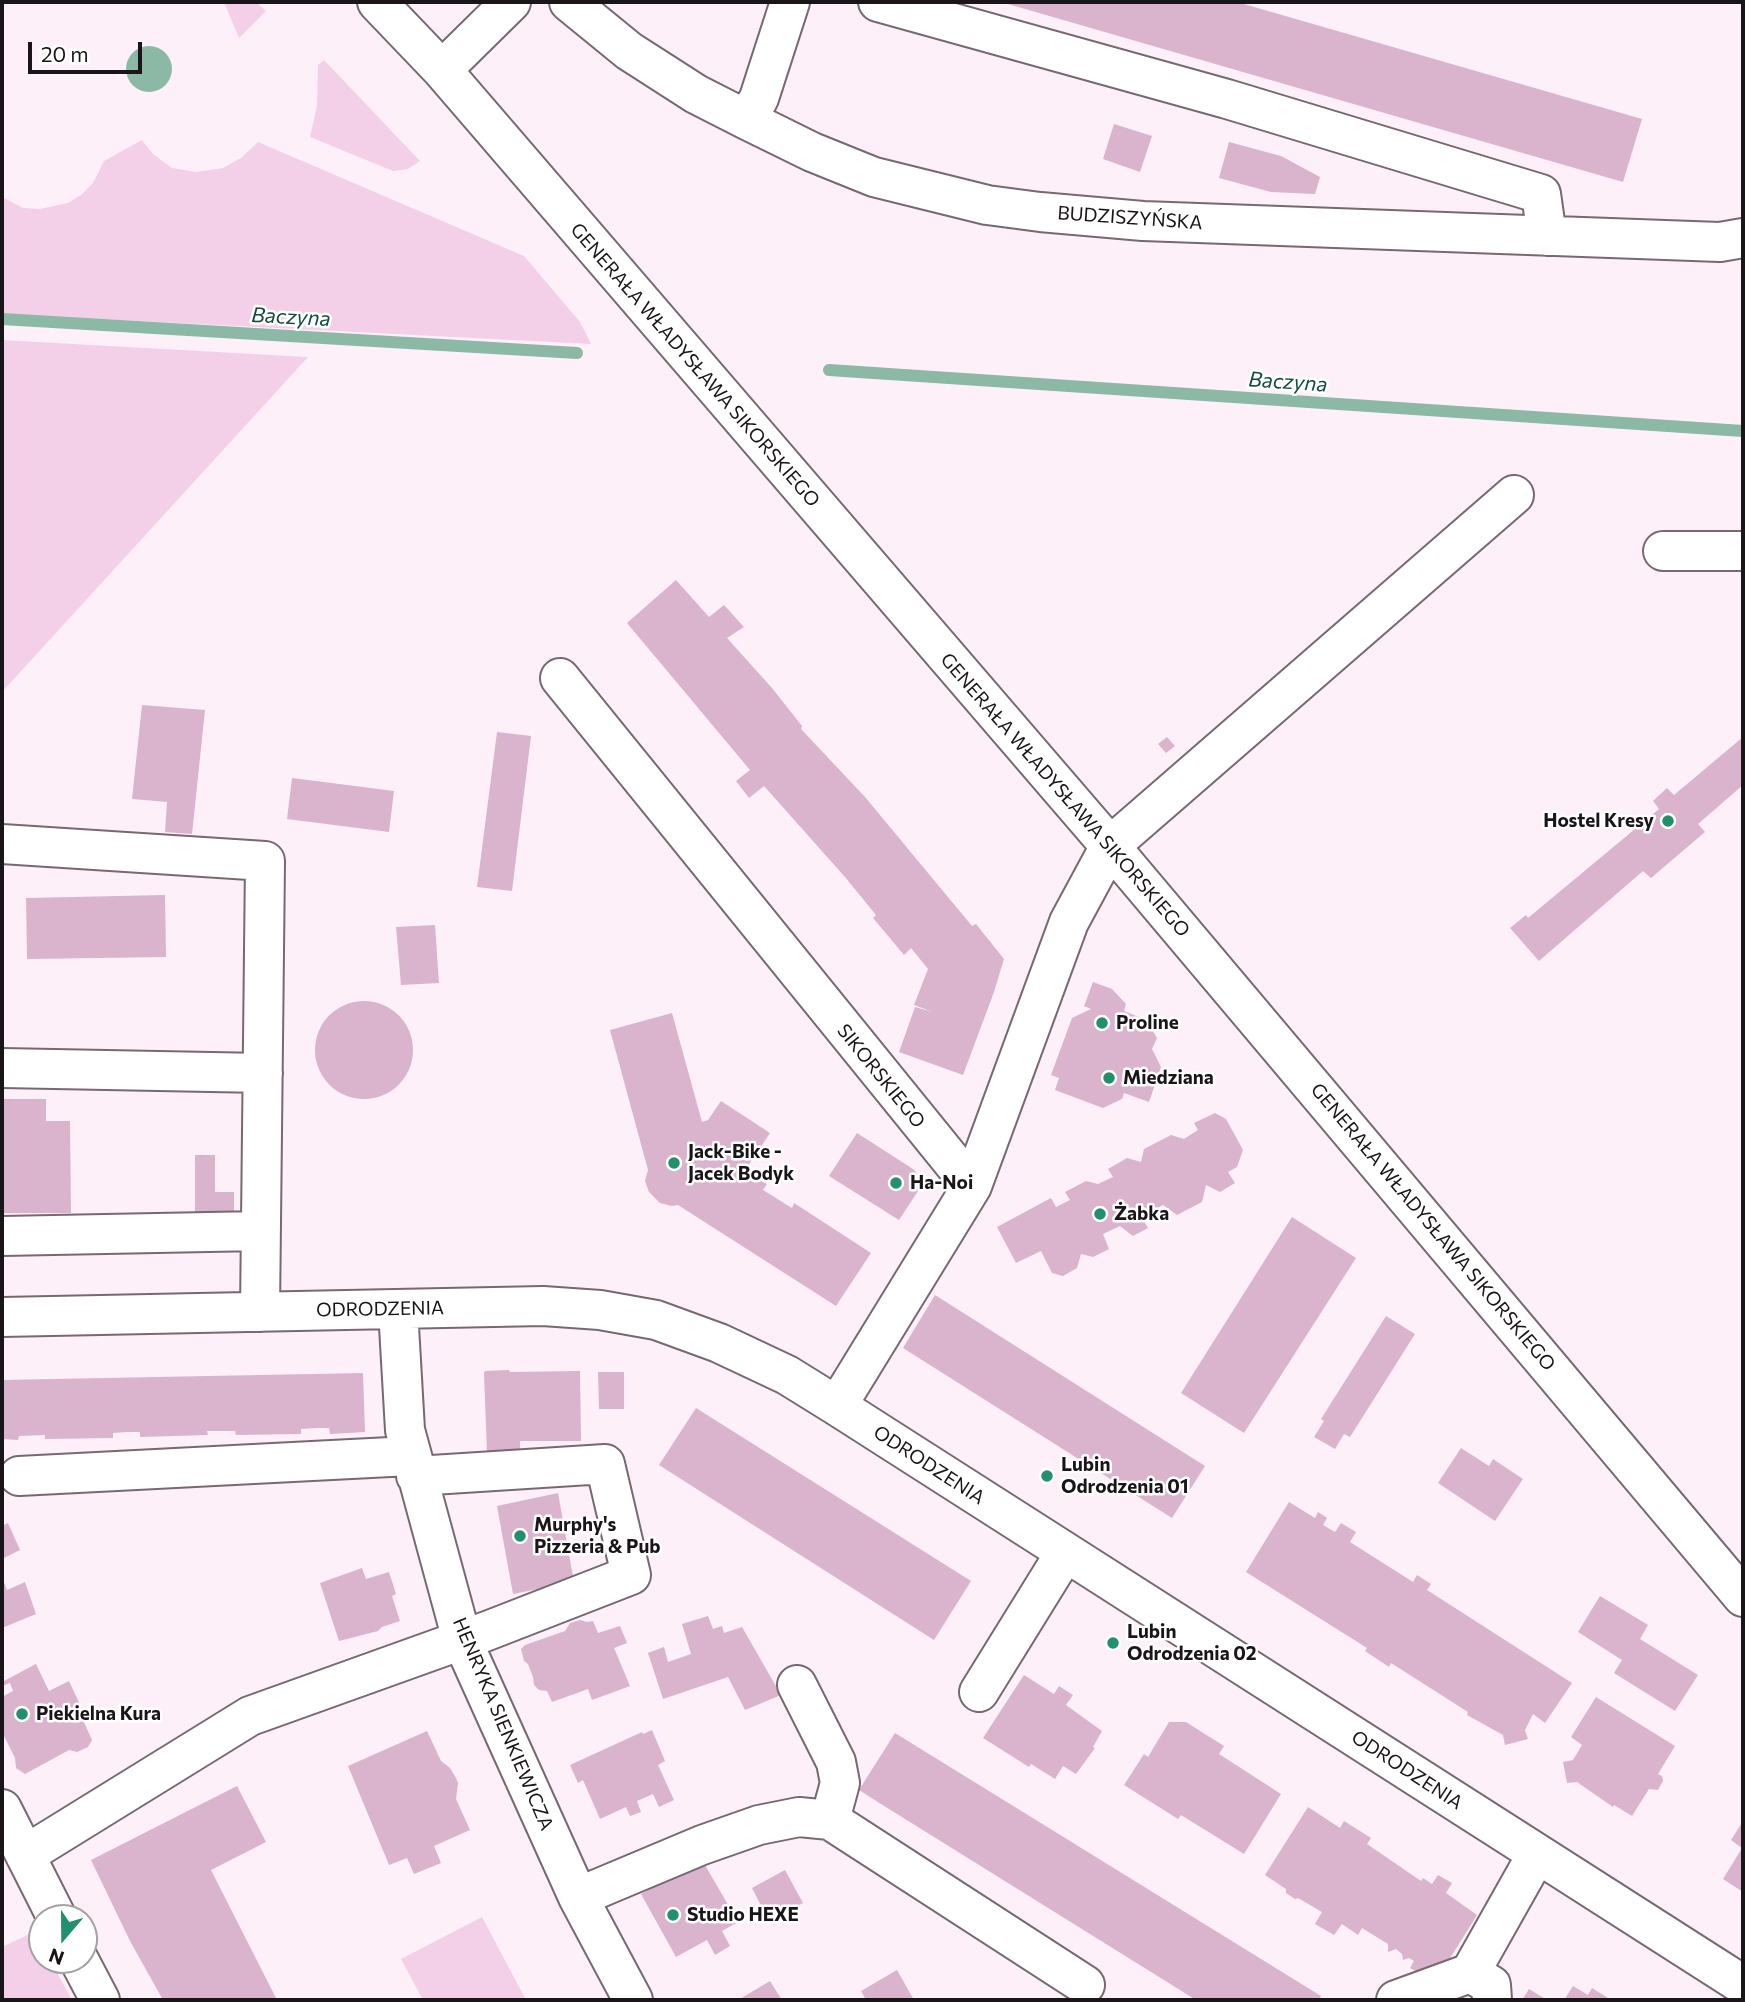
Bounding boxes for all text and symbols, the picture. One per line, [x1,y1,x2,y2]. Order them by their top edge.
scale bar [32,28,145,72]
text: 20 m [41,41,89,66]
street label: BUDZISZYŃSKA [1057,202,1203,234]
street label: GENERAŁA WŁADYSŁAWA SIKORSKIEGO [566,218,824,512]
water label: Baczyna [251,302,331,332]
water label: Baczyna [1248,367,1328,397]
street label: GENERAŁA WŁADYSŁAWA SIKORSKIEGO [936,648,1194,942]
place label: Hostel Kresy [1543,810,1654,832]
marker: Hostel Kresy [1660,813,1676,829]
place label: Proline [1116,1012,1179,1034]
marker: Proline [1094,1015,1110,1031]
street label: SIKORSKIEGO [832,1020,930,1132]
place label: Miedziana [1123,1067,1214,1089]
marker: Miedziana [1101,1070,1117,1086]
street label: GENERAŁA WŁADYSŁAWA SIKORSKIEGO [1306,1079,1560,1375]
place label: Jack-Bike - Jacek Bodyk [688,1141,794,1185]
marker: Jack-Bike - Jacek Bodyk [666,1155,682,1171]
place label: Ha-Noi [910,1172,973,1194]
marker: Ha-Noi [888,1175,904,1191]
place label: Żabka [1114,1203,1169,1225]
marker: Żabka [1092,1206,1108,1222]
street label: ODRODZENIA [316,1296,444,1322]
street label: ODRODZENIA [869,1421,989,1509]
place label: Lubin Odrodzenia 01 [1061,1454,1189,1498]
marker: Lubin Odrodzenia 01 [1039,1468,1055,1484]
place label: Murphy's Pizzeria & Pub [534,1514,660,1558]
marker: Murphy's Pizzeria & Pub [512,1528,528,1544]
street label: HENRYKA SIENKIEWICZA [448,1614,558,1834]
place label: Lubin Odrodzenia 02 [1127,1621,1257,1665]
marker: Lubin Odrodzenia 02 [1105,1635,1121,1651]
place label: Piekielna Kura [36,1703,161,1725]
marker: Piekielna Kura [14,1706,30,1722]
street label: ODRODZENIA [1347,1726,1467,1814]
north arrow [28,1904,98,1974]
place label: Studio HEXE [687,1904,799,1926]
marker: Studio HEXE [665,1907,681,1923]
text: N [46,1944,67,1971]

